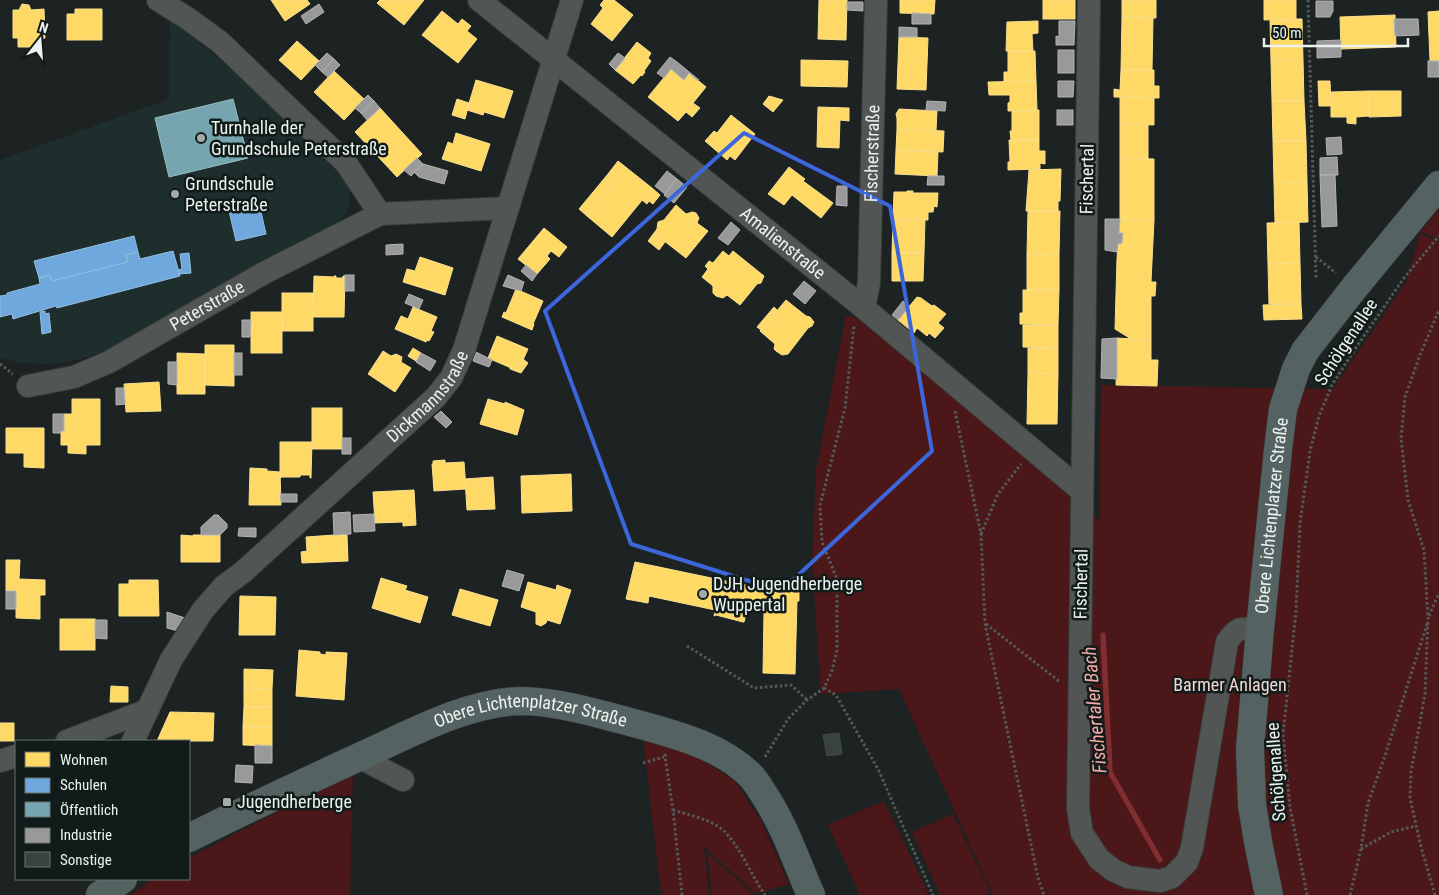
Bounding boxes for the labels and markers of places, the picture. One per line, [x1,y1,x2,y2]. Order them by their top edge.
place label: Turnhalle der Grundschule Peterstraße [211,117,387,159]
marker: Turnhalle der Grundschule Peterstraße [195,132,207,144]
place label: Grundschule Peterstraße [185,173,274,215]
marker: Grundschule Peterstraße [169,188,181,200]
place label: DJH Jugendherberge Wuppertal [713,573,862,615]
marker: DJH Jugendherberge Wuppertal [697,588,709,600]
place label: Jugendherberge [237,791,352,812]
marker: Jugendherberge [221,796,233,808]

